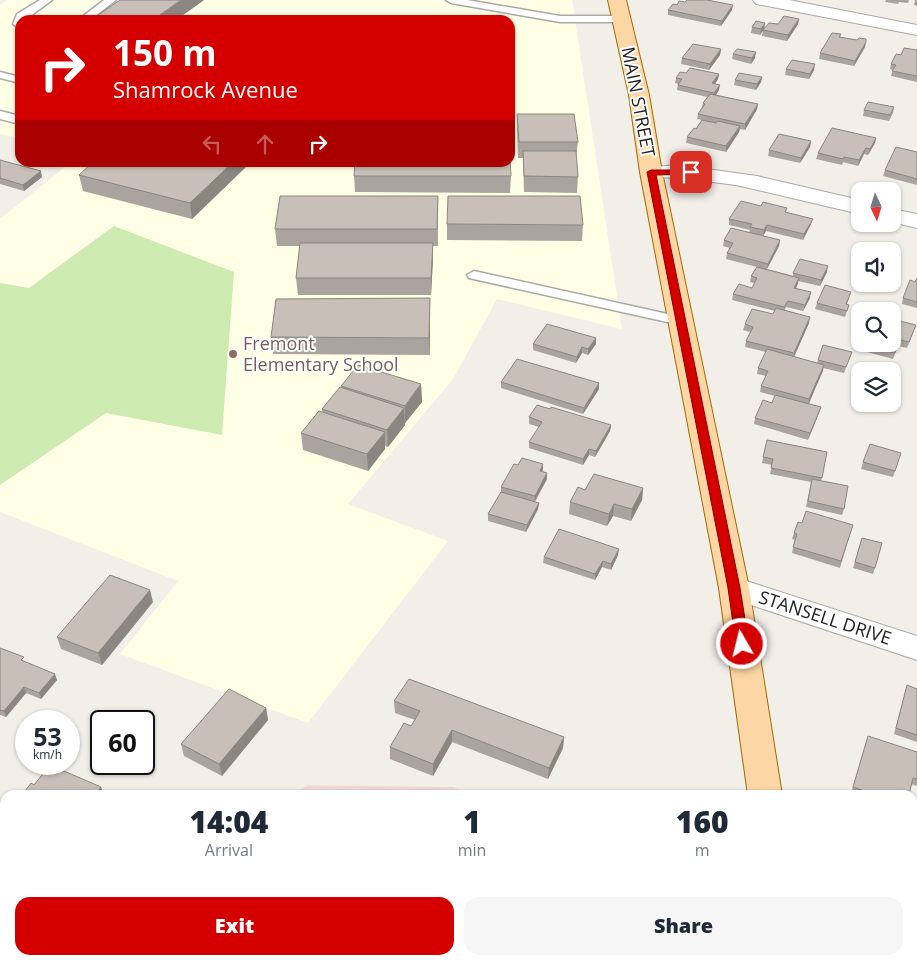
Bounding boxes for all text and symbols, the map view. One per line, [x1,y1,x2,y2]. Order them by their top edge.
text: 150 m [113,29,217,76]
icon: right [30,35,95,100]
street label: MAIN STREET [617,45,661,159]
text: Shamrock Avenue [113,74,298,104]
icon: left [198,130,226,158]
icon: ahead [251,130,279,158]
icon: right [304,130,332,158]
pin [670,151,712,193]
icon: arrive [677,158,705,186]
north arrow [851,182,901,232]
map controls [851,182,901,412]
button: sound [851,242,901,292]
button: search [851,302,901,352]
place label: Fremont Elementary School [243,331,399,376]
marker: Fremont Elementary School [227,348,239,360]
button: layers [851,362,901,412]
street label: STANSELL DRIVE [756,584,895,650]
position arrow [715,617,767,669]
speed limit sign: 60 [90,710,155,775]
text: 53 [33,719,62,753]
text: km/h [33,746,62,763]
text: 14:04 [189,801,268,842]
text: 1 [463,801,481,842]
text: 160 [676,801,729,842]
text: Arrival [205,839,253,861]
text: min [458,839,486,861]
text: m [695,839,710,861]
button: Exit [15,897,454,955]
button: Share [464,897,903,955]

